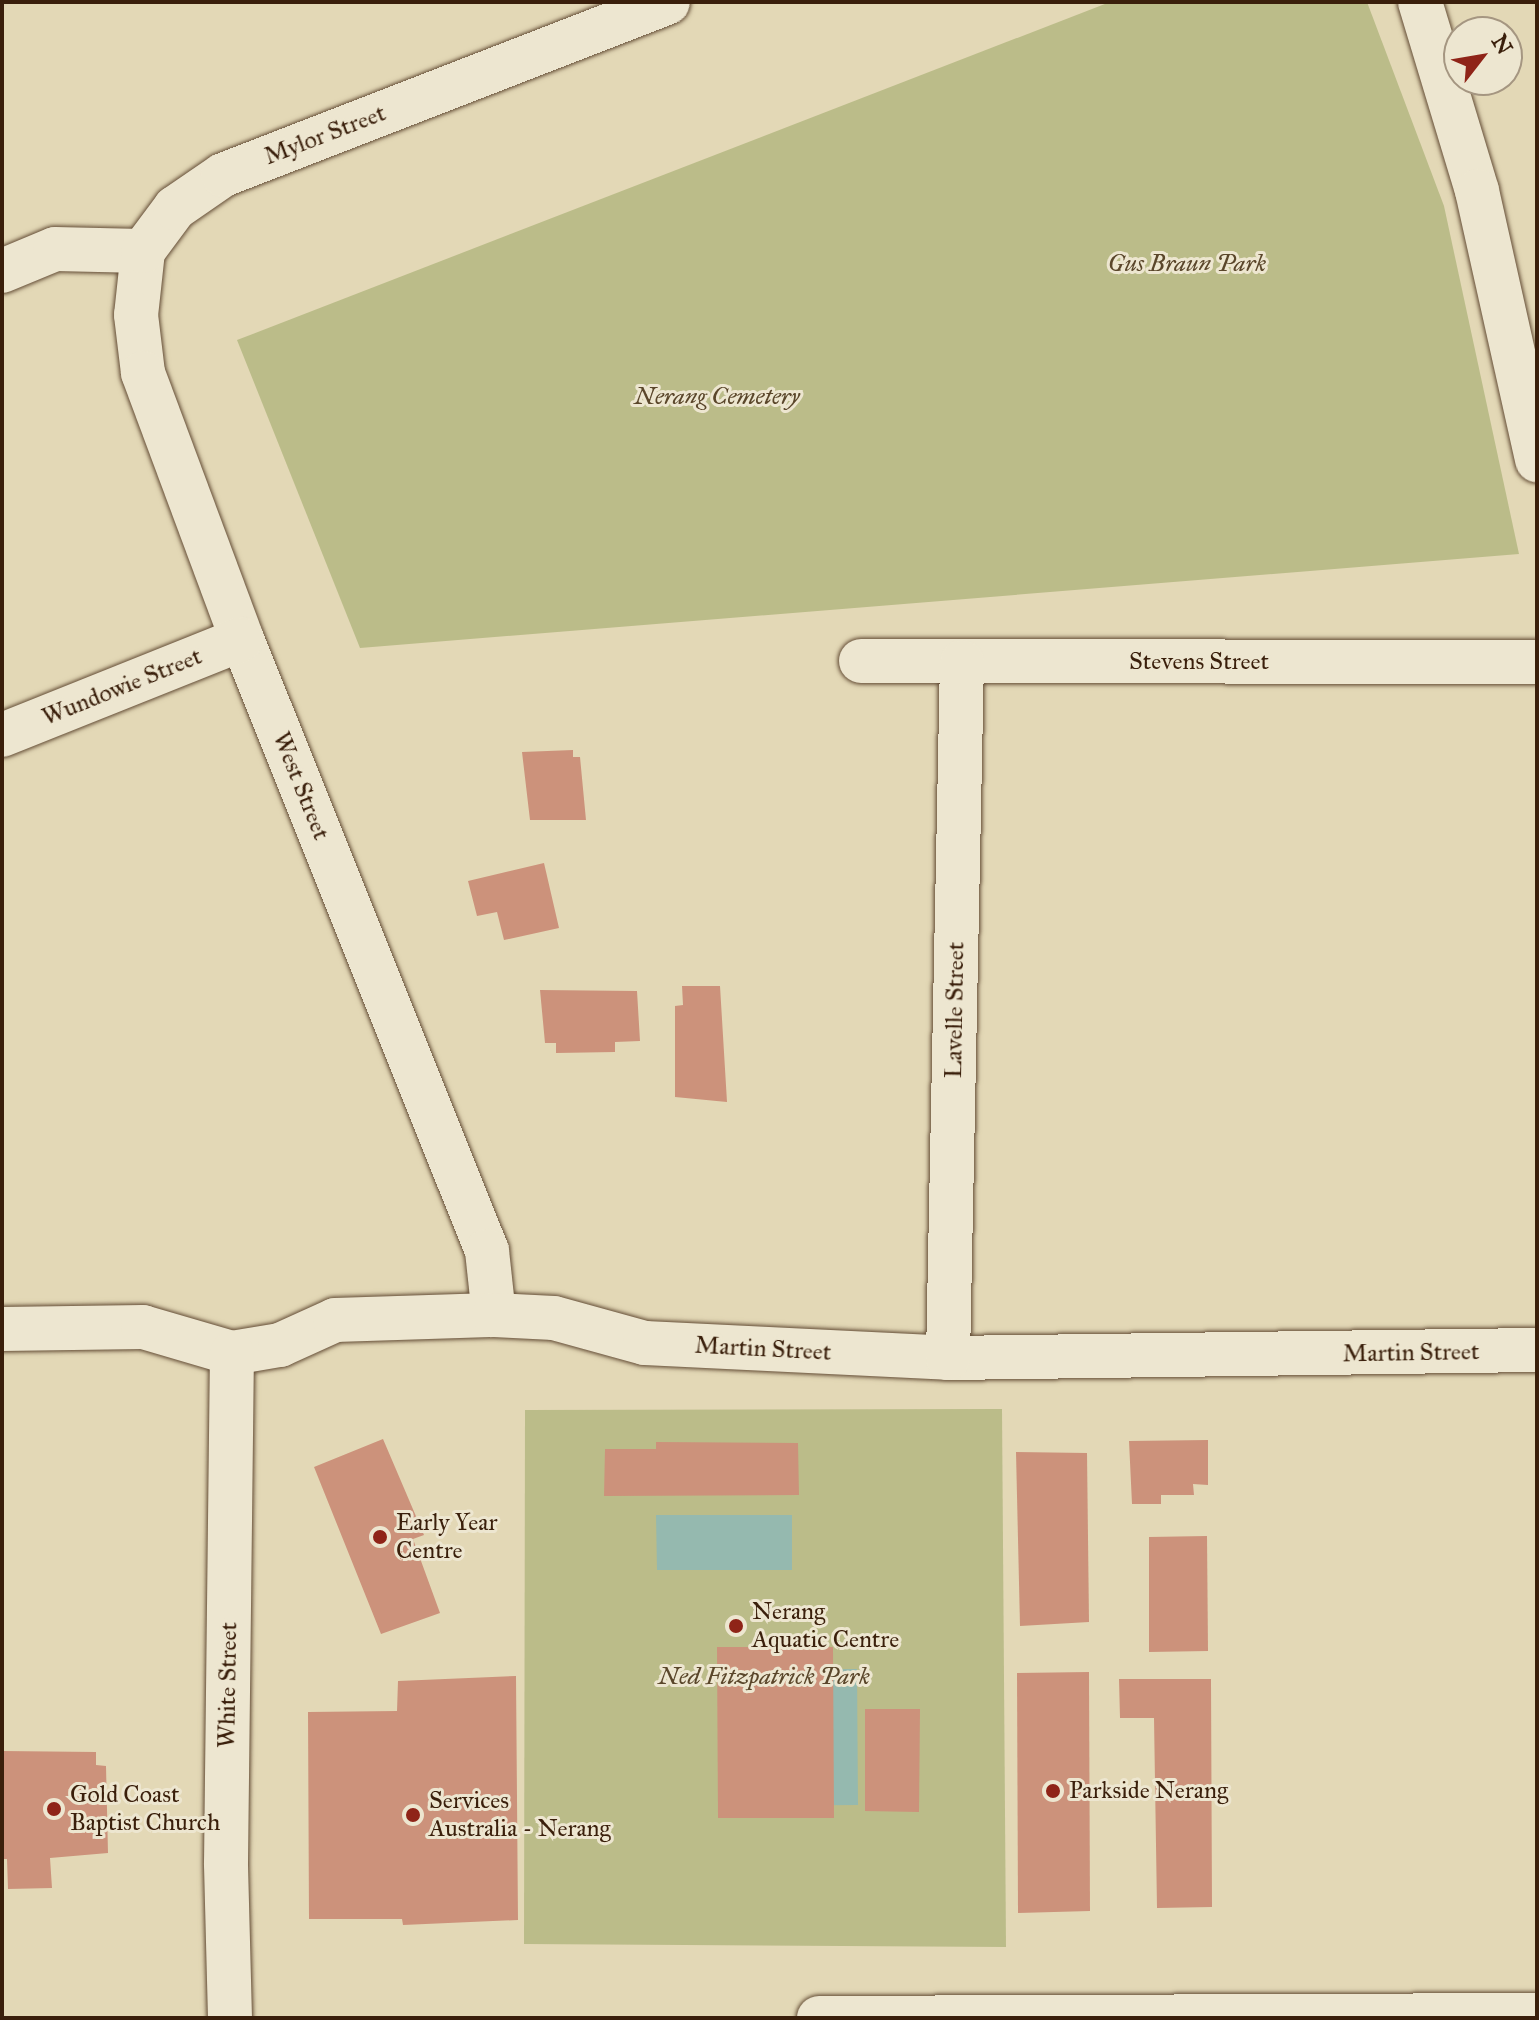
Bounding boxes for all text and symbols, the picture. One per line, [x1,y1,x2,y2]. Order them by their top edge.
north arrow [1443,16,1523,96]
text: N [1486,29,1519,59]
street label: Mylor Street [260,99,390,171]
park label: Gus Braun Park [1108,250,1266,278]
park label: Nerang Cemetery [634,383,800,411]
street label: Wundowie Street [38,642,206,732]
street label: Stevens Street [1129,648,1269,676]
street label: West Street [266,728,336,844]
street label: Lavelle Street [939,941,971,1079]
street label: Martin Street [694,1331,832,1367]
street label: Martin Street [1342,1337,1480,1369]
place label: Early Year Centre [396,1509,497,1565]
marker: Early Year Centre [371,1528,389,1546]
place label: Nerang Aquatic Centre [752,1598,899,1654]
marker: Nerang Aquatic Centre [727,1617,745,1635]
street label: White Street [213,1622,243,1748]
park label: Ned Fitzpatrick Park [658,1663,870,1691]
place label: Parkside Nerang [1069,1777,1228,1805]
place label: Gold Coast Baptist Church [70,1781,220,1837]
marker: Parkside Nerang [1044,1782,1062,1800]
place label: Services Australia - Nerang [429,1787,611,1843]
marker: Gold Coast Baptist Church [45,1800,63,1818]
marker: Services Australia - Nerang [404,1806,422,1824]

